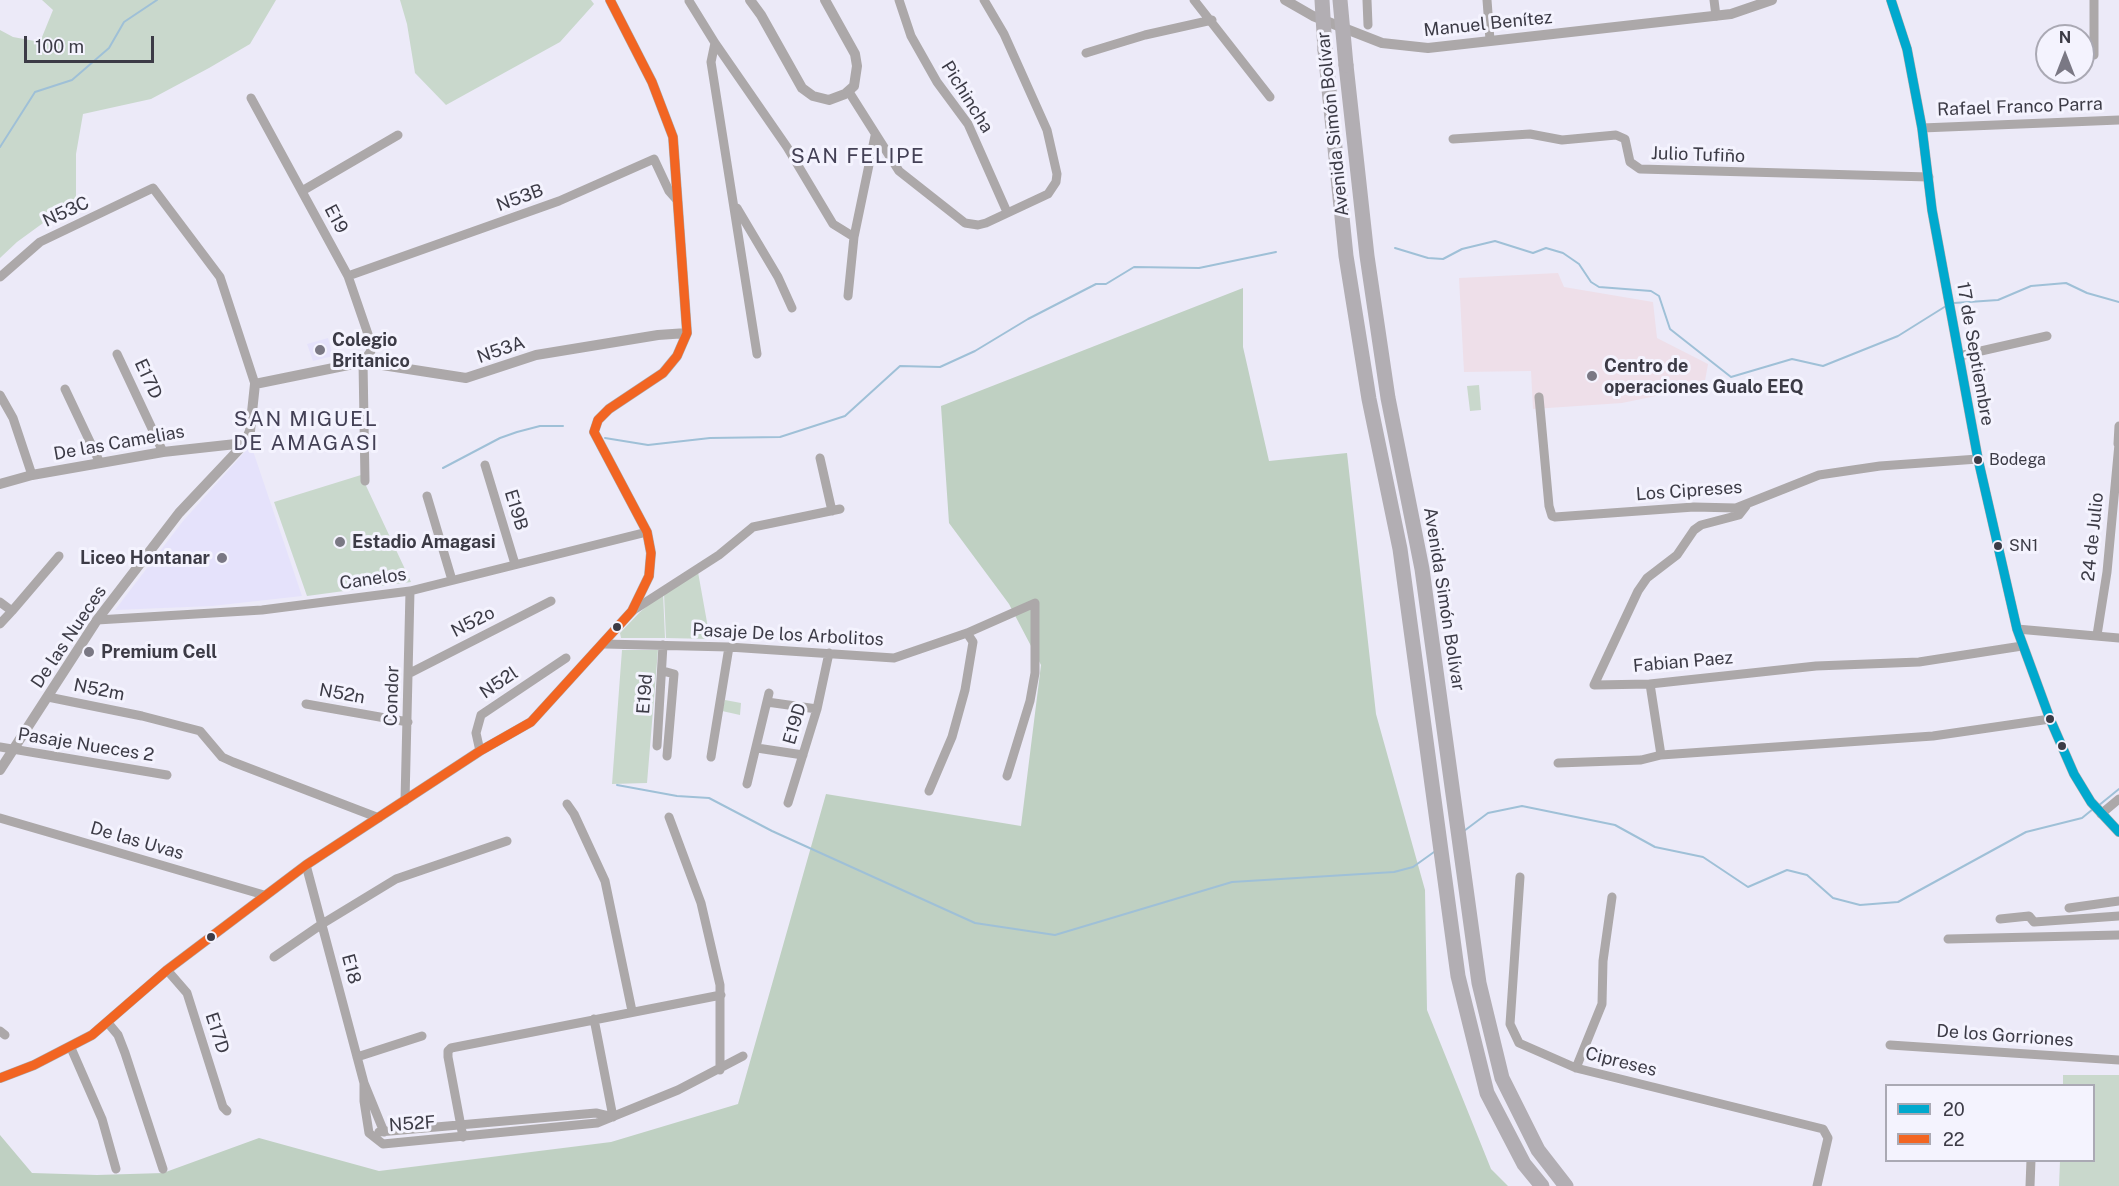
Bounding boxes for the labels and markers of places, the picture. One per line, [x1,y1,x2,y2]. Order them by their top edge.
place label: Colegio Britanico [332,329,410,372]
marker: Colegio Britanico [313,343,327,357]
place label: Centro de operaciones Gualo EEQ [1604,355,1804,398]
marker: Centro de operaciones Gualo EEQ [1585,369,1599,383]
place label: Bodega [1989,450,2046,470]
marker: Bodega [1972,454,1984,466]
place label: Estadio Amagasi [352,531,495,553]
marker: Estadio Amagasi [333,535,347,549]
place label: SN1 [2009,536,2038,556]
marker: SN1 [1992,540,2004,552]
place label: Liceo Hontanar [80,547,210,569]
marker: Liceo Hontanar [215,551,229,565]
unlabelled marker [611,621,623,633]
place label: Premium Cell [101,641,217,663]
marker: Premium Cell [82,645,96,659]
unlabelled marker [2044,713,2056,725]
unlabelled marker [2056,740,2068,752]
unlabelled marker [205,931,217,943]

